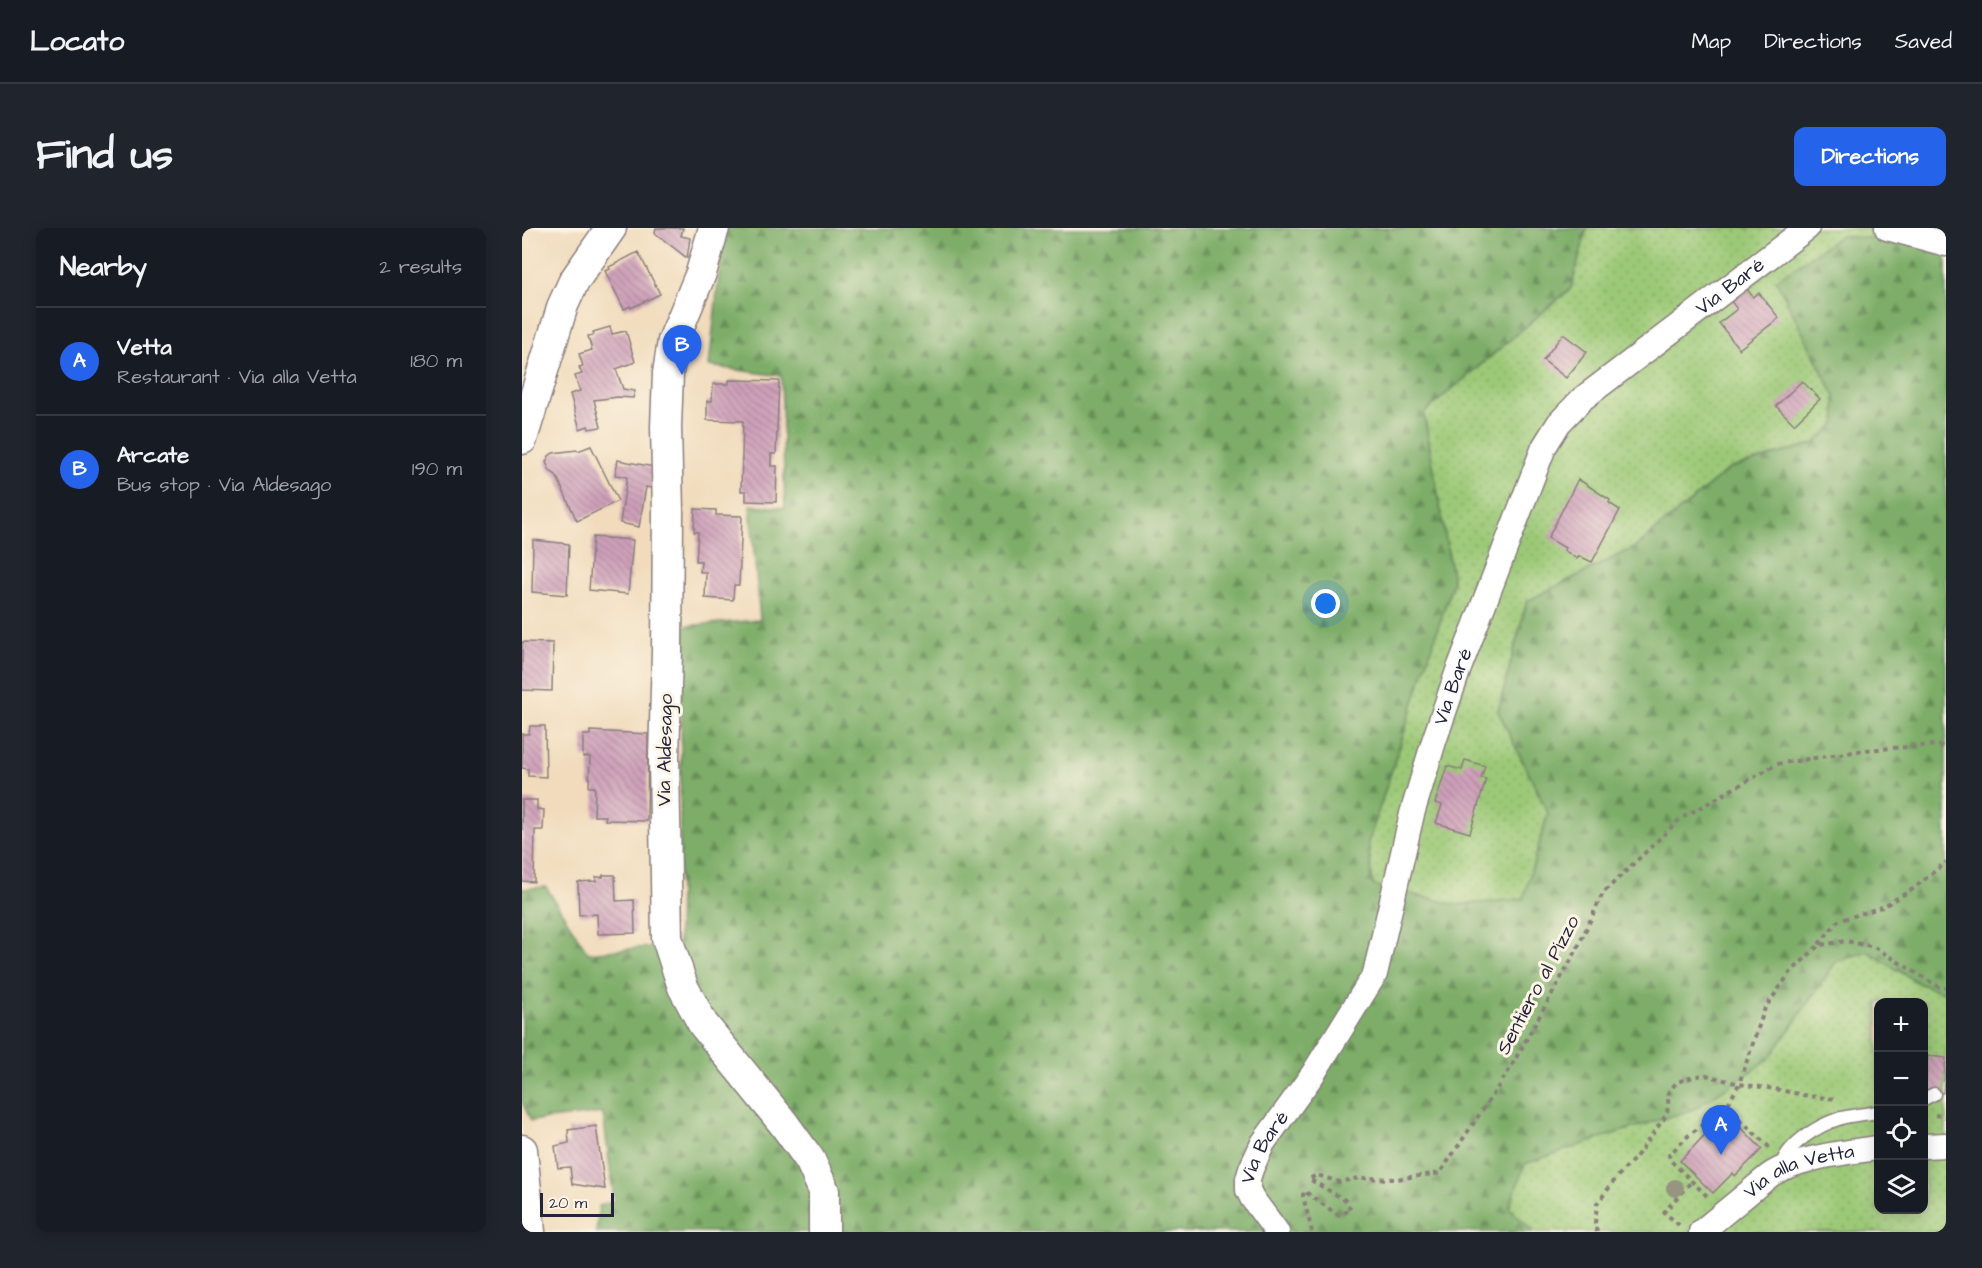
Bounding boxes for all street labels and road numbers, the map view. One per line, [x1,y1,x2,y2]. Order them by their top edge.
street label: Via Baré [1690,251,1771,322]
street label: Via Baré [1426,644,1480,729]
street label: Via Aldesago [650,693,681,807]
street label: Sentiero al Pizzo [1489,910,1587,1060]
street label: Via Baré [1233,1105,1296,1187]
street label: Via alla Vetta [1738,1137,1856,1205]

